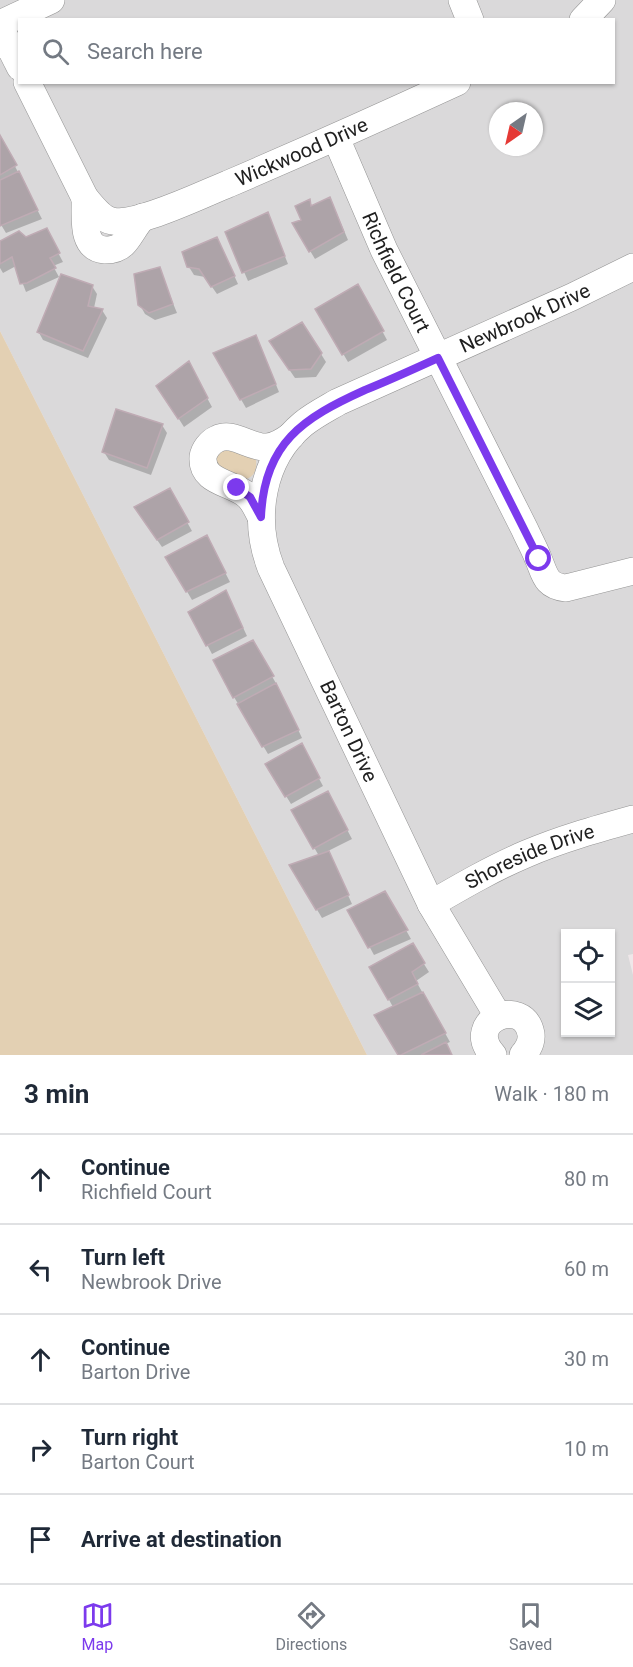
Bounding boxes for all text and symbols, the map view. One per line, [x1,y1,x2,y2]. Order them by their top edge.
search box [18,18,615,84]
icon: search [39,35,72,68]
text: Search here [87,39,203,64]
north arrow [489,102,543,156]
street label: Wickwood Drive [232,112,372,191]
street label: Richfield Court [357,208,435,336]
street label: Newbrook Drive [456,278,594,358]
route end [223,474,249,500]
route start [525,545,551,571]
street label: Barton Drive [315,676,383,786]
street label: Shoreside Drive [461,819,597,894]
map controls [561,929,615,1037]
button: locate [561,929,615,983]
button: layers [561,983,615,1037]
text: 3 min [24,1079,89,1109]
text: Walk · 180 m [494,1082,609,1106]
text: Continue [81,1155,170,1180]
icon: ahead [24,1163,57,1196]
text: 80 m [564,1167,609,1191]
text: Richfield Court [81,1180,212,1204]
text: Turn left [81,1245,165,1270]
icon: left [24,1253,57,1286]
text: 60 m [564,1257,609,1281]
text: Newbrook Drive [81,1270,222,1294]
text: Continue [81,1335,170,1360]
icon: ahead [24,1343,57,1376]
text: 30 m [564,1347,609,1371]
text: Barton Drive [81,1360,190,1384]
text: Turn right [81,1425,178,1450]
icon: right [24,1433,57,1466]
text: 10 m [564,1437,609,1461]
text: Barton Court [81,1450,195,1474]
icon: arrive [24,1523,57,1556]
text: Arrive at destination [81,1527,282,1552]
tab: Map [81,1599,114,1654]
tab: Directions [275,1599,347,1654]
tab: Saved [509,1599,552,1654]

